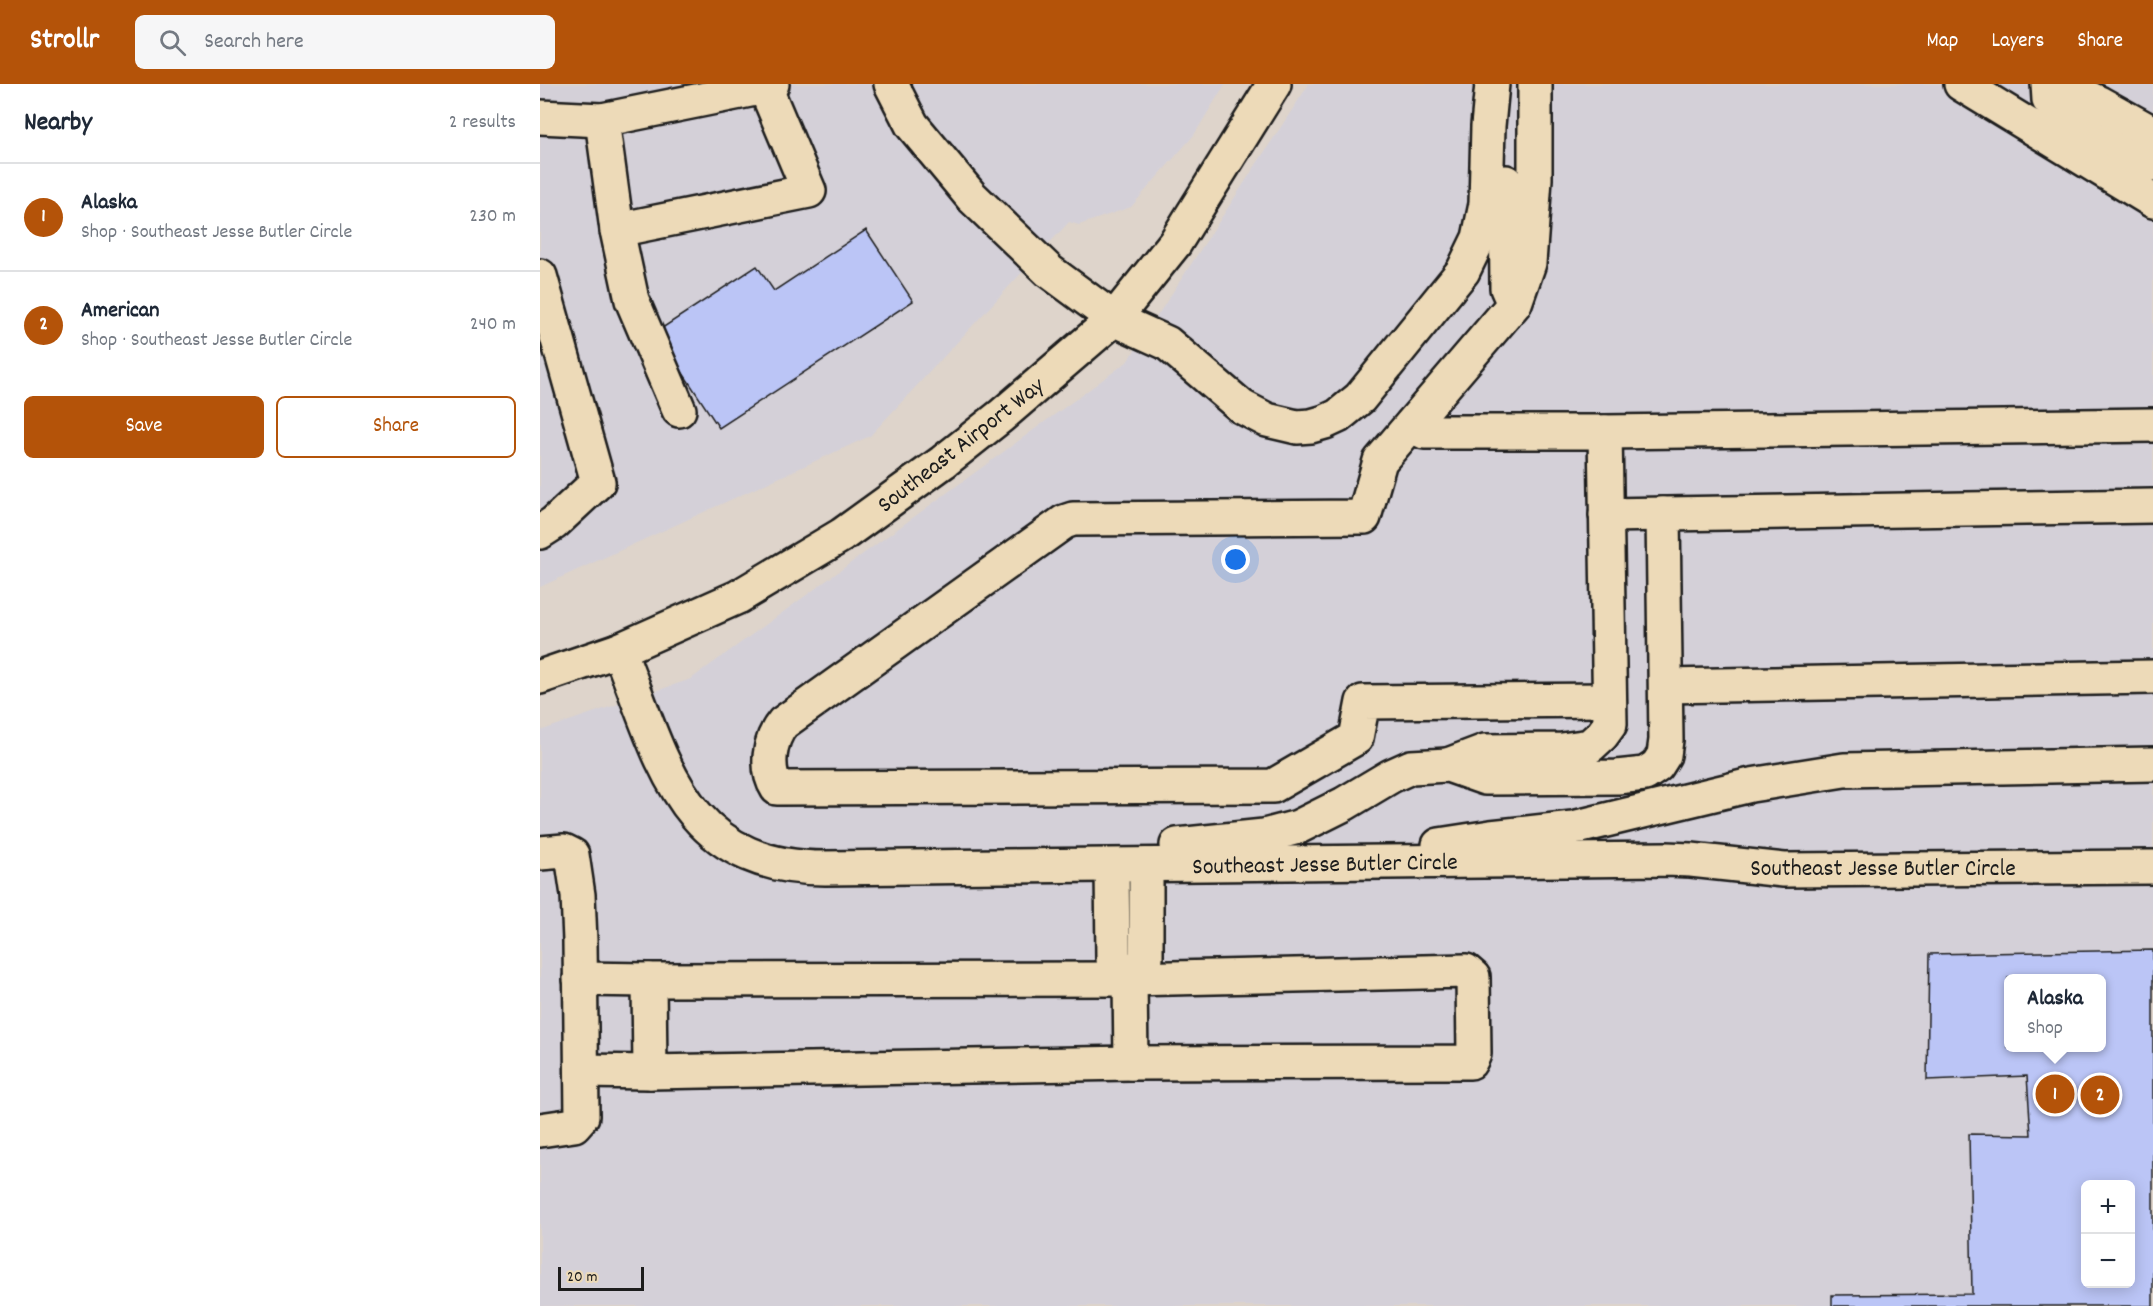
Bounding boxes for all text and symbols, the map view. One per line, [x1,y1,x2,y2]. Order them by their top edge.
search box [135,15,555,69]
text: Strollr [30,22,99,62]
icon: search [156,26,189,59]
text: Search here [204,27,304,58]
text: Map [1927,27,1958,57]
text: Layers [1991,27,2044,57]
text: Share [2077,27,2123,57]
text: Nearby [24,105,92,142]
text: 2 results [449,109,516,137]
text: Alaska [81,188,137,219]
text: 1 [41,203,46,231]
text: 230 m [469,203,516,231]
text: Shop · Southeast Jesse Butler Circle [81,219,352,247]
text: American [81,296,159,327]
text: 2 [39,311,48,339]
text: 240 m [470,311,516,339]
text: Shop · Southeast Jesse Butler Circle [81,327,352,355]
street label: Southeast Airport Way [871,369,1054,523]
button: Save [24,396,264,458]
button: Share [276,396,516,458]
your location [1221,545,1250,574]
street label: Southeast Jesse Butler Circle [1192,847,1458,885]
street label: Southeast Jesse Butler Circle [1750,853,2016,887]
popup [2004,974,2106,1052]
text: Alaska [2027,984,2083,1015]
text: Shop [2027,1015,2063,1043]
pin: 1 [2036,1072,2074,1116]
pin: 2 [2080,1072,2120,1118]
map controls [2081,1180,2135,1288]
button: + [2081,1180,2135,1234]
button: − [2081,1234,2135,1288]
scale bar [558,1264,644,1292]
text: 20 m [567,1266,597,1289]

